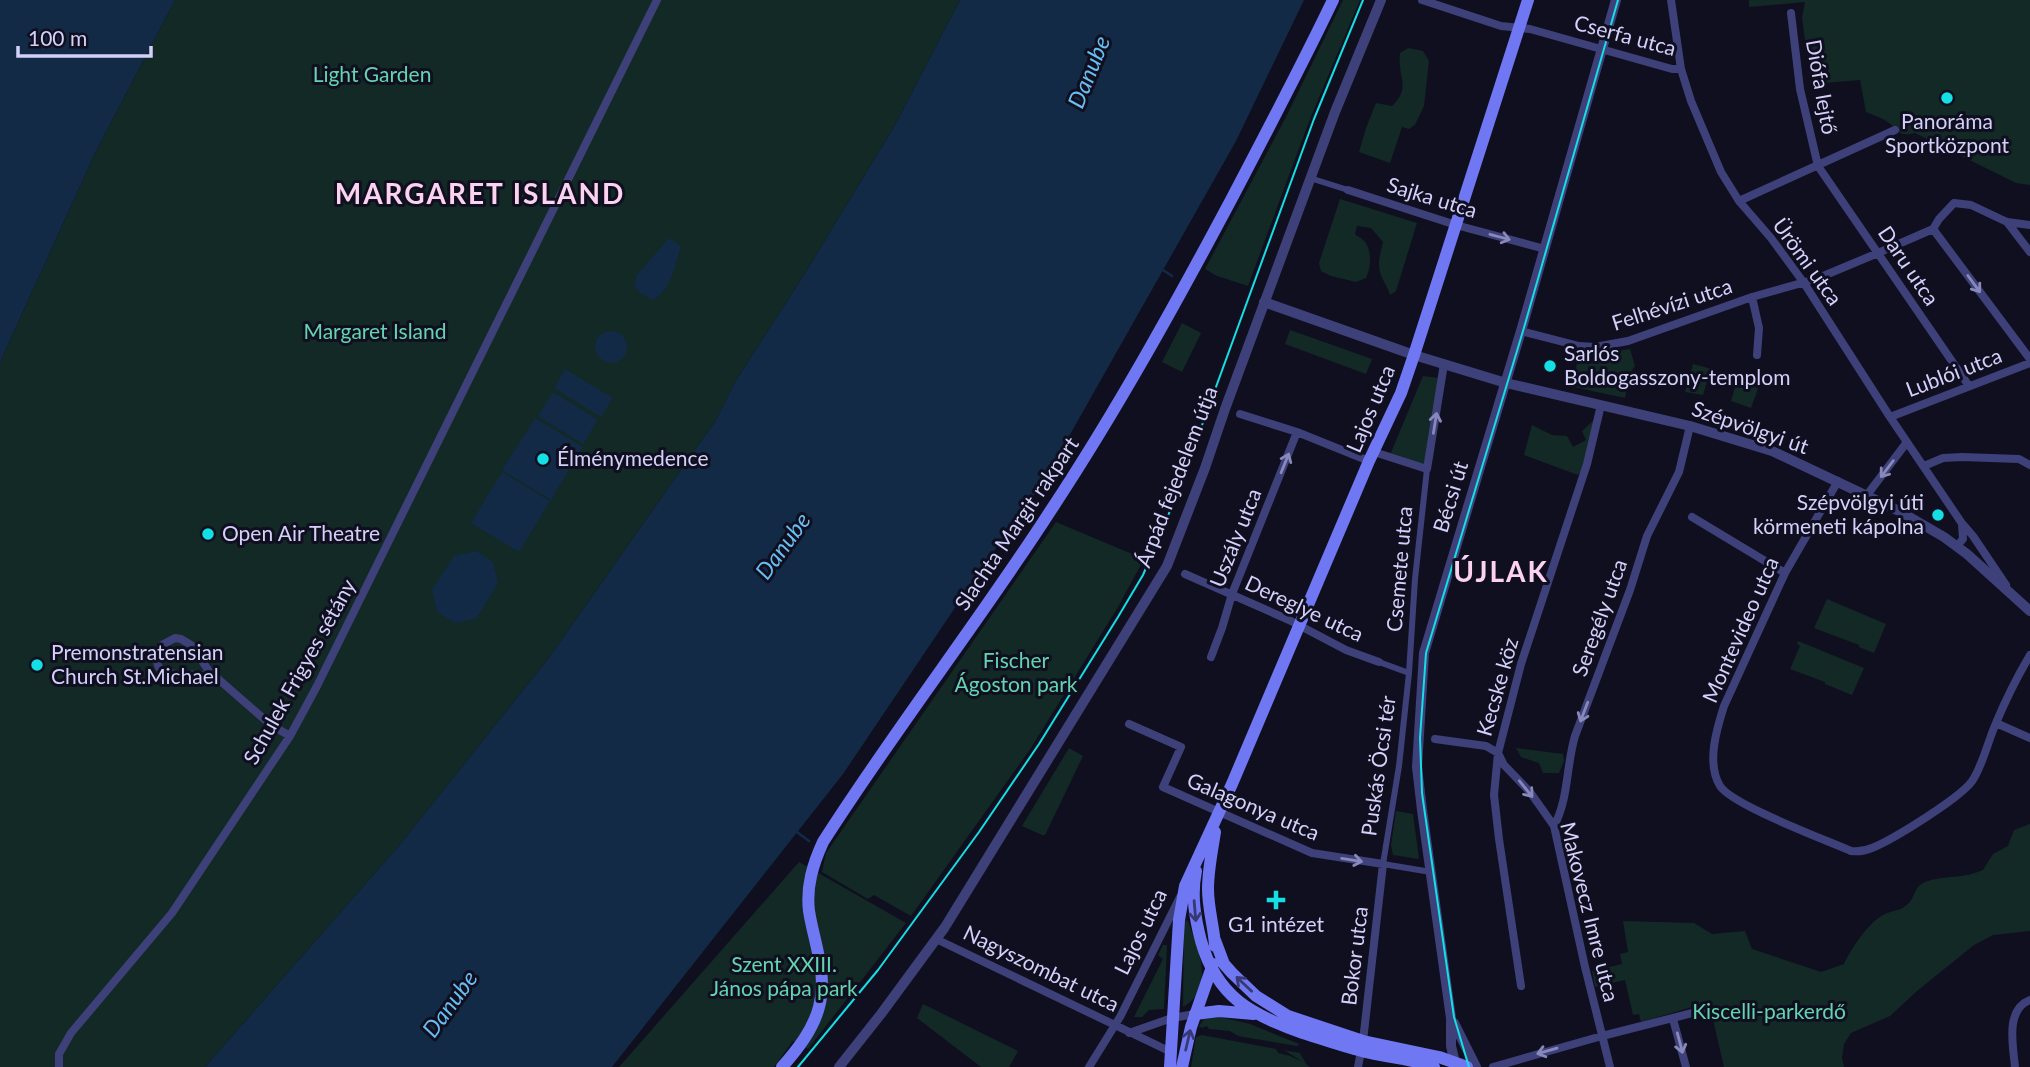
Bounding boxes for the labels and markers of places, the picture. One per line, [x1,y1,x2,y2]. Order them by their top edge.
marker: Panoráma Sportközpont [1939,90,1955,106]
place label: Panoráma Sportközpont [1885,108,2009,157]
place label: Sarlós Boldogasszony-templom [1564,340,1790,389]
marker: Sarlós Boldogasszony-templom [1542,358,1558,374]
place label: Élménymedence [557,445,708,470]
marker: Élménymedence [535,451,551,467]
place label: Szépvölgyi úti körmeneti kápolna [1753,489,1924,538]
marker: Szépvölgyi úti körmeneti kápolna [1930,507,1946,523]
place label: Open Air Theatre [222,520,380,545]
marker: Open Air Theatre [200,526,216,542]
place label: Premonstratensian Church St.Michael [51,639,224,688]
marker: Premonstratensian Church St.Michael [29,657,45,673]
marker: G1 intézet [1266,890,1286,910]
place label: G1 intézet [1228,911,1324,936]

